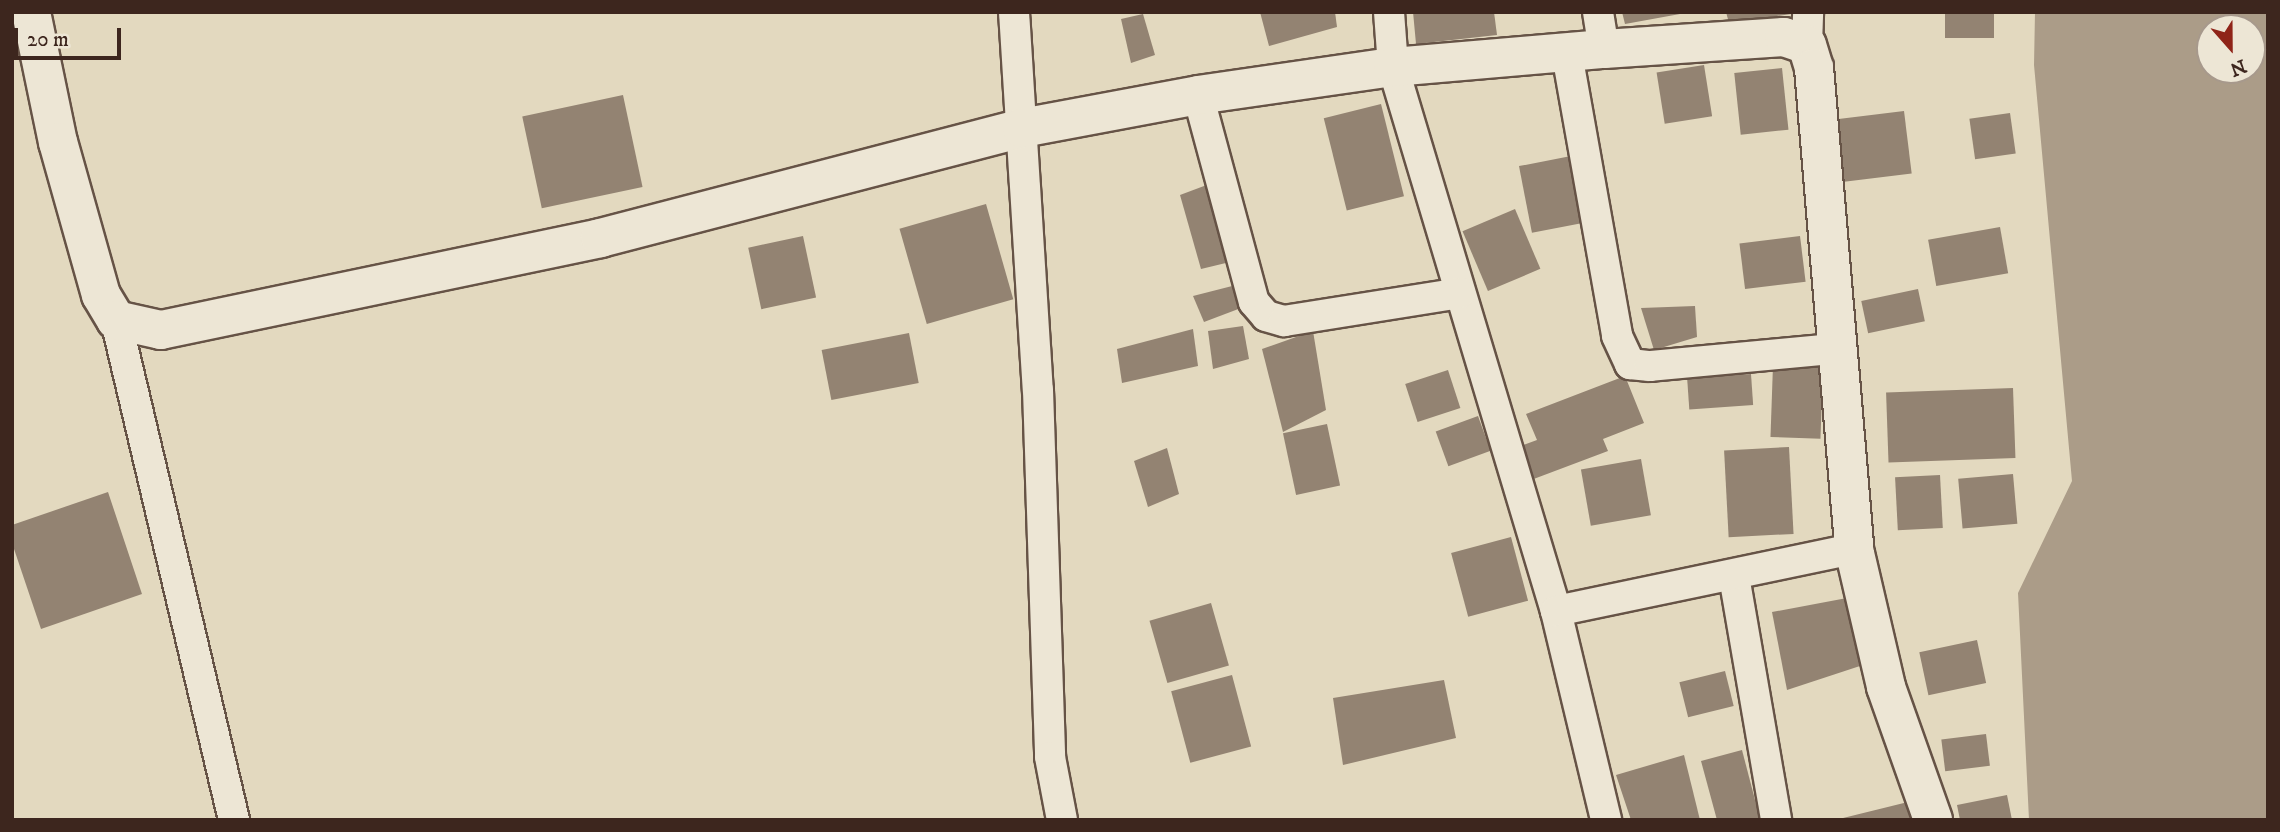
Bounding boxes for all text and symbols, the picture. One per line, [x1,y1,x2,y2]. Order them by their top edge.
scale bar [18,14,124,58]
north arrow [2196,14,2266,84]
text: 20 m [27,27,69,53]
text: N [2227,54,2249,81]

